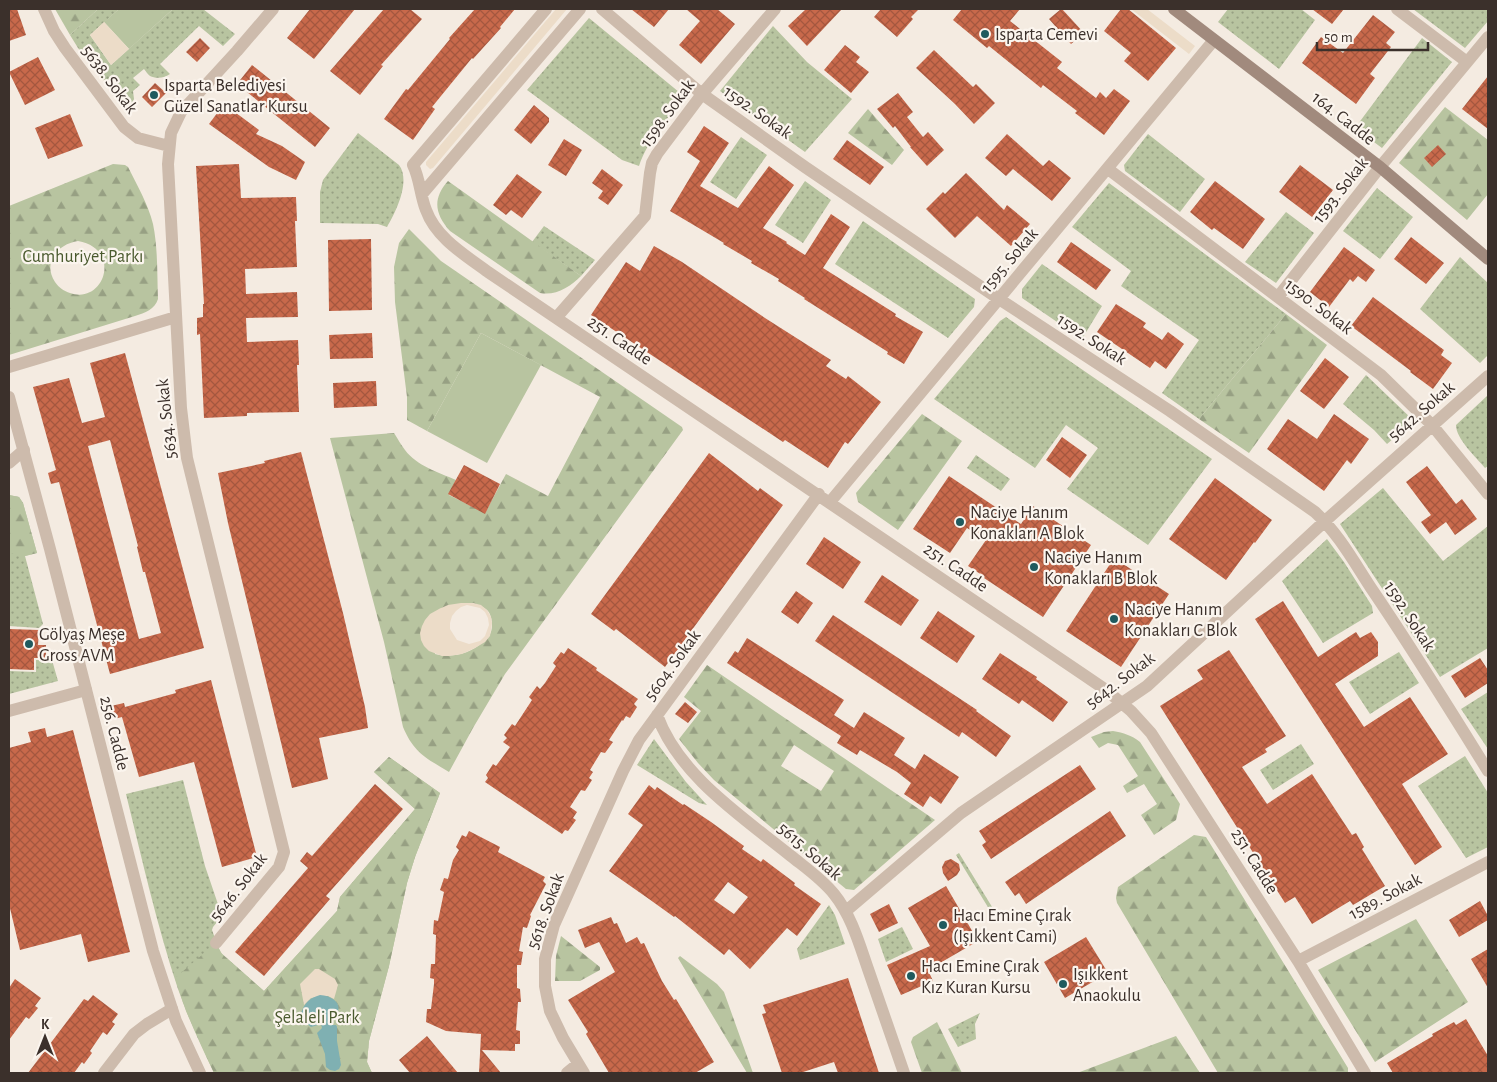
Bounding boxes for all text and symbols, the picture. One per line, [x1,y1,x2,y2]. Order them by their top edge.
scale bar [1317,20,1428,52]
place label: Isparta Cemevi [995,26,1098,44]
marker: Isparta Cemevi [979,28,991,40]
text: 50 m [1324,30,1353,45]
street label: 5638. Sokak [78,42,141,118]
street label: 1598. Sokak [637,76,699,151]
place label: Isparta Belediyesi Güzel Sanatlar Kursu [164,77,308,116]
street label: 1592. Sokak [720,83,796,143]
marker: Isparta Belediyesi Güzel Sanatlar Kursu [148,89,160,101]
street label: 164. Cadde [1308,89,1378,149]
street label: 1593. Sokak [1310,154,1372,227]
street label: 1595. Sokak [978,224,1042,296]
park label: Cumhuriyet Parkı [23,248,143,266]
street label: 1590. Sokak [1281,276,1356,339]
street label: 1592. Sokak [1054,311,1130,369]
street label: 251. Cadde [584,313,655,369]
street label: 5634. Sokak [154,377,180,460]
street label: 5642. Sokak [1385,378,1459,445]
place label: Naciye Hanım Konakları A Blok [970,504,1085,543]
marker: Naciye Hanım Konakları A Blok [954,516,966,528]
street label: 251. Cadde [920,540,991,596]
place label: Naciye Hanım Konakları B Blok [1044,549,1158,588]
marker: Naciye Hanım Konakları B Blok [1028,561,1040,573]
street label: 1592. Sokak [1380,579,1439,655]
place label: Naciye Hanım Konakları C Blok [1124,601,1238,640]
marker: Naciye Hanım Konakları C Blok [1108,613,1120,625]
place label: Gölyaş Meşe Gross AVM [39,626,125,665]
street label: 5604. Sokak [641,626,705,704]
marker: Gölyaş Meşe Gross AVM [23,638,35,650]
street label: 5642. Sokak [1083,649,1159,712]
street label: 256. Cadde [96,694,132,772]
street label: 5615. Sokak [774,819,845,885]
street label: 251. Cadde [1227,826,1281,898]
street label: 5646. Sokak [207,849,271,925]
street label: 5618. Sokak [524,870,568,952]
street label: 1589. Sokak [1346,870,1425,923]
place label: Hacı Emine Çırak (Işıkkent Cami) [953,907,1072,946]
marker: Hacı Emine Çırak (Işıkkent Cami) [937,919,949,931]
place label: Hacı Emine Çırak Kız Kuran Kursu [921,958,1040,997]
place label: Işıkkent Anaokulu [1073,966,1141,1005]
marker: Hacı Emine Çırak Kız Kuran Kursu [905,970,917,982]
marker: Işıkkent Anaokulu [1057,978,1069,990]
park label: Şelaleli Park [275,1009,360,1027]
north arrow [20,1012,70,1062]
text: K [41,1018,50,1032]

